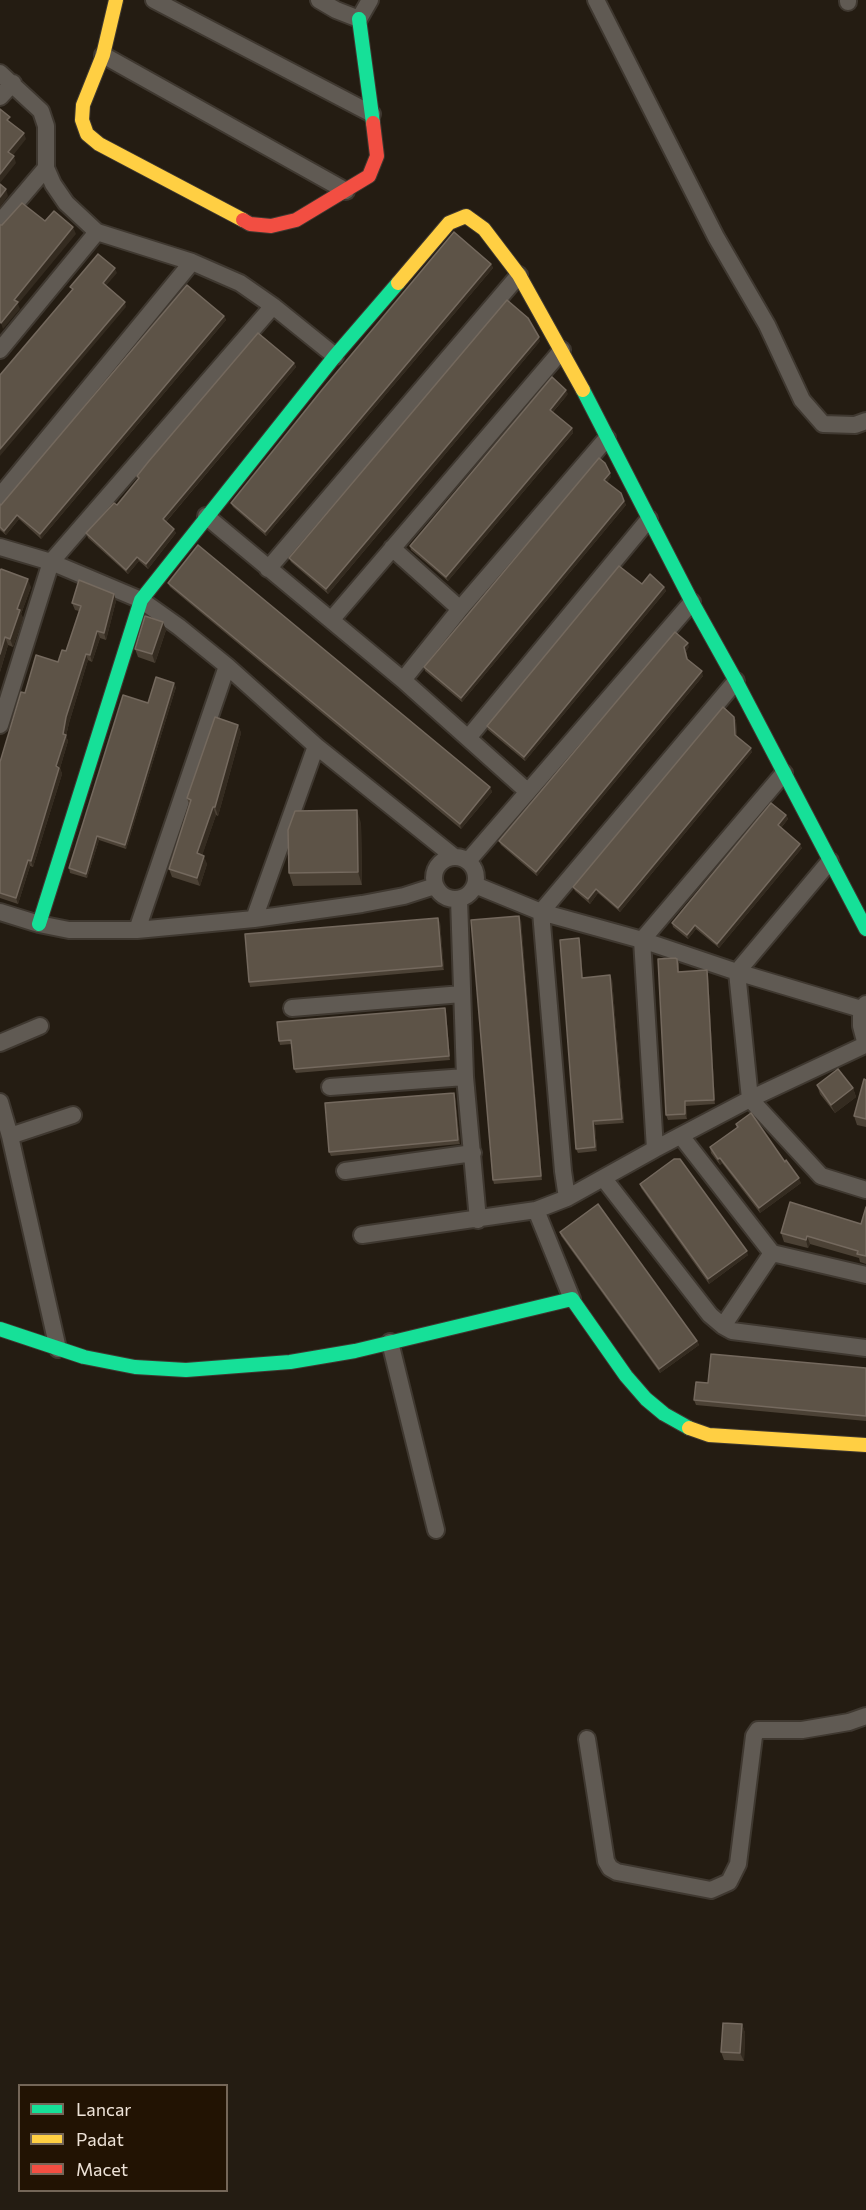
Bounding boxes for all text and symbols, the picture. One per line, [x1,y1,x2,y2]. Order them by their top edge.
legend [18,2084,228,2192]
text: Lancar [76,2098,132,2120]
text: Padat [76,2128,124,2150]
text: Macet [76,2158,128,2180]

